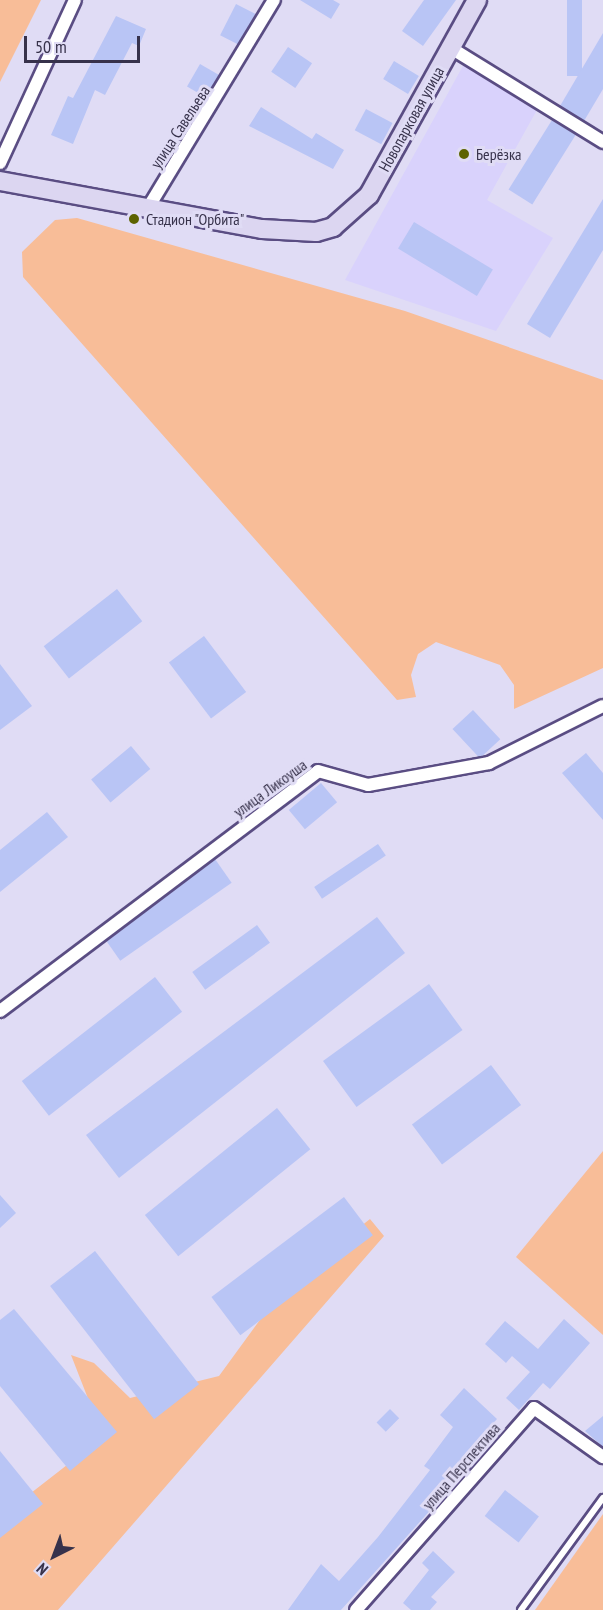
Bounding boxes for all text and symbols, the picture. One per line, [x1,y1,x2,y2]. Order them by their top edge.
scale bar [27,24,142,62]
text: 50 m [35,35,67,58]
street label: Новопарковая улица [374,63,448,175]
street label: улица Савельева [146,82,214,172]
place label: Берёзка [476,144,522,164]
marker: Берёзка [457,147,471,161]
place label: Стадион "Орбита" [146,209,245,229]
marker: Стадион "Орбита" [127,212,141,226]
street label: улица Ликоуша [230,755,310,821]
street label: улица Перспектива [418,1419,504,1513]
north arrow [24,1526,84,1586]
text: N [32,1559,52,1580]

